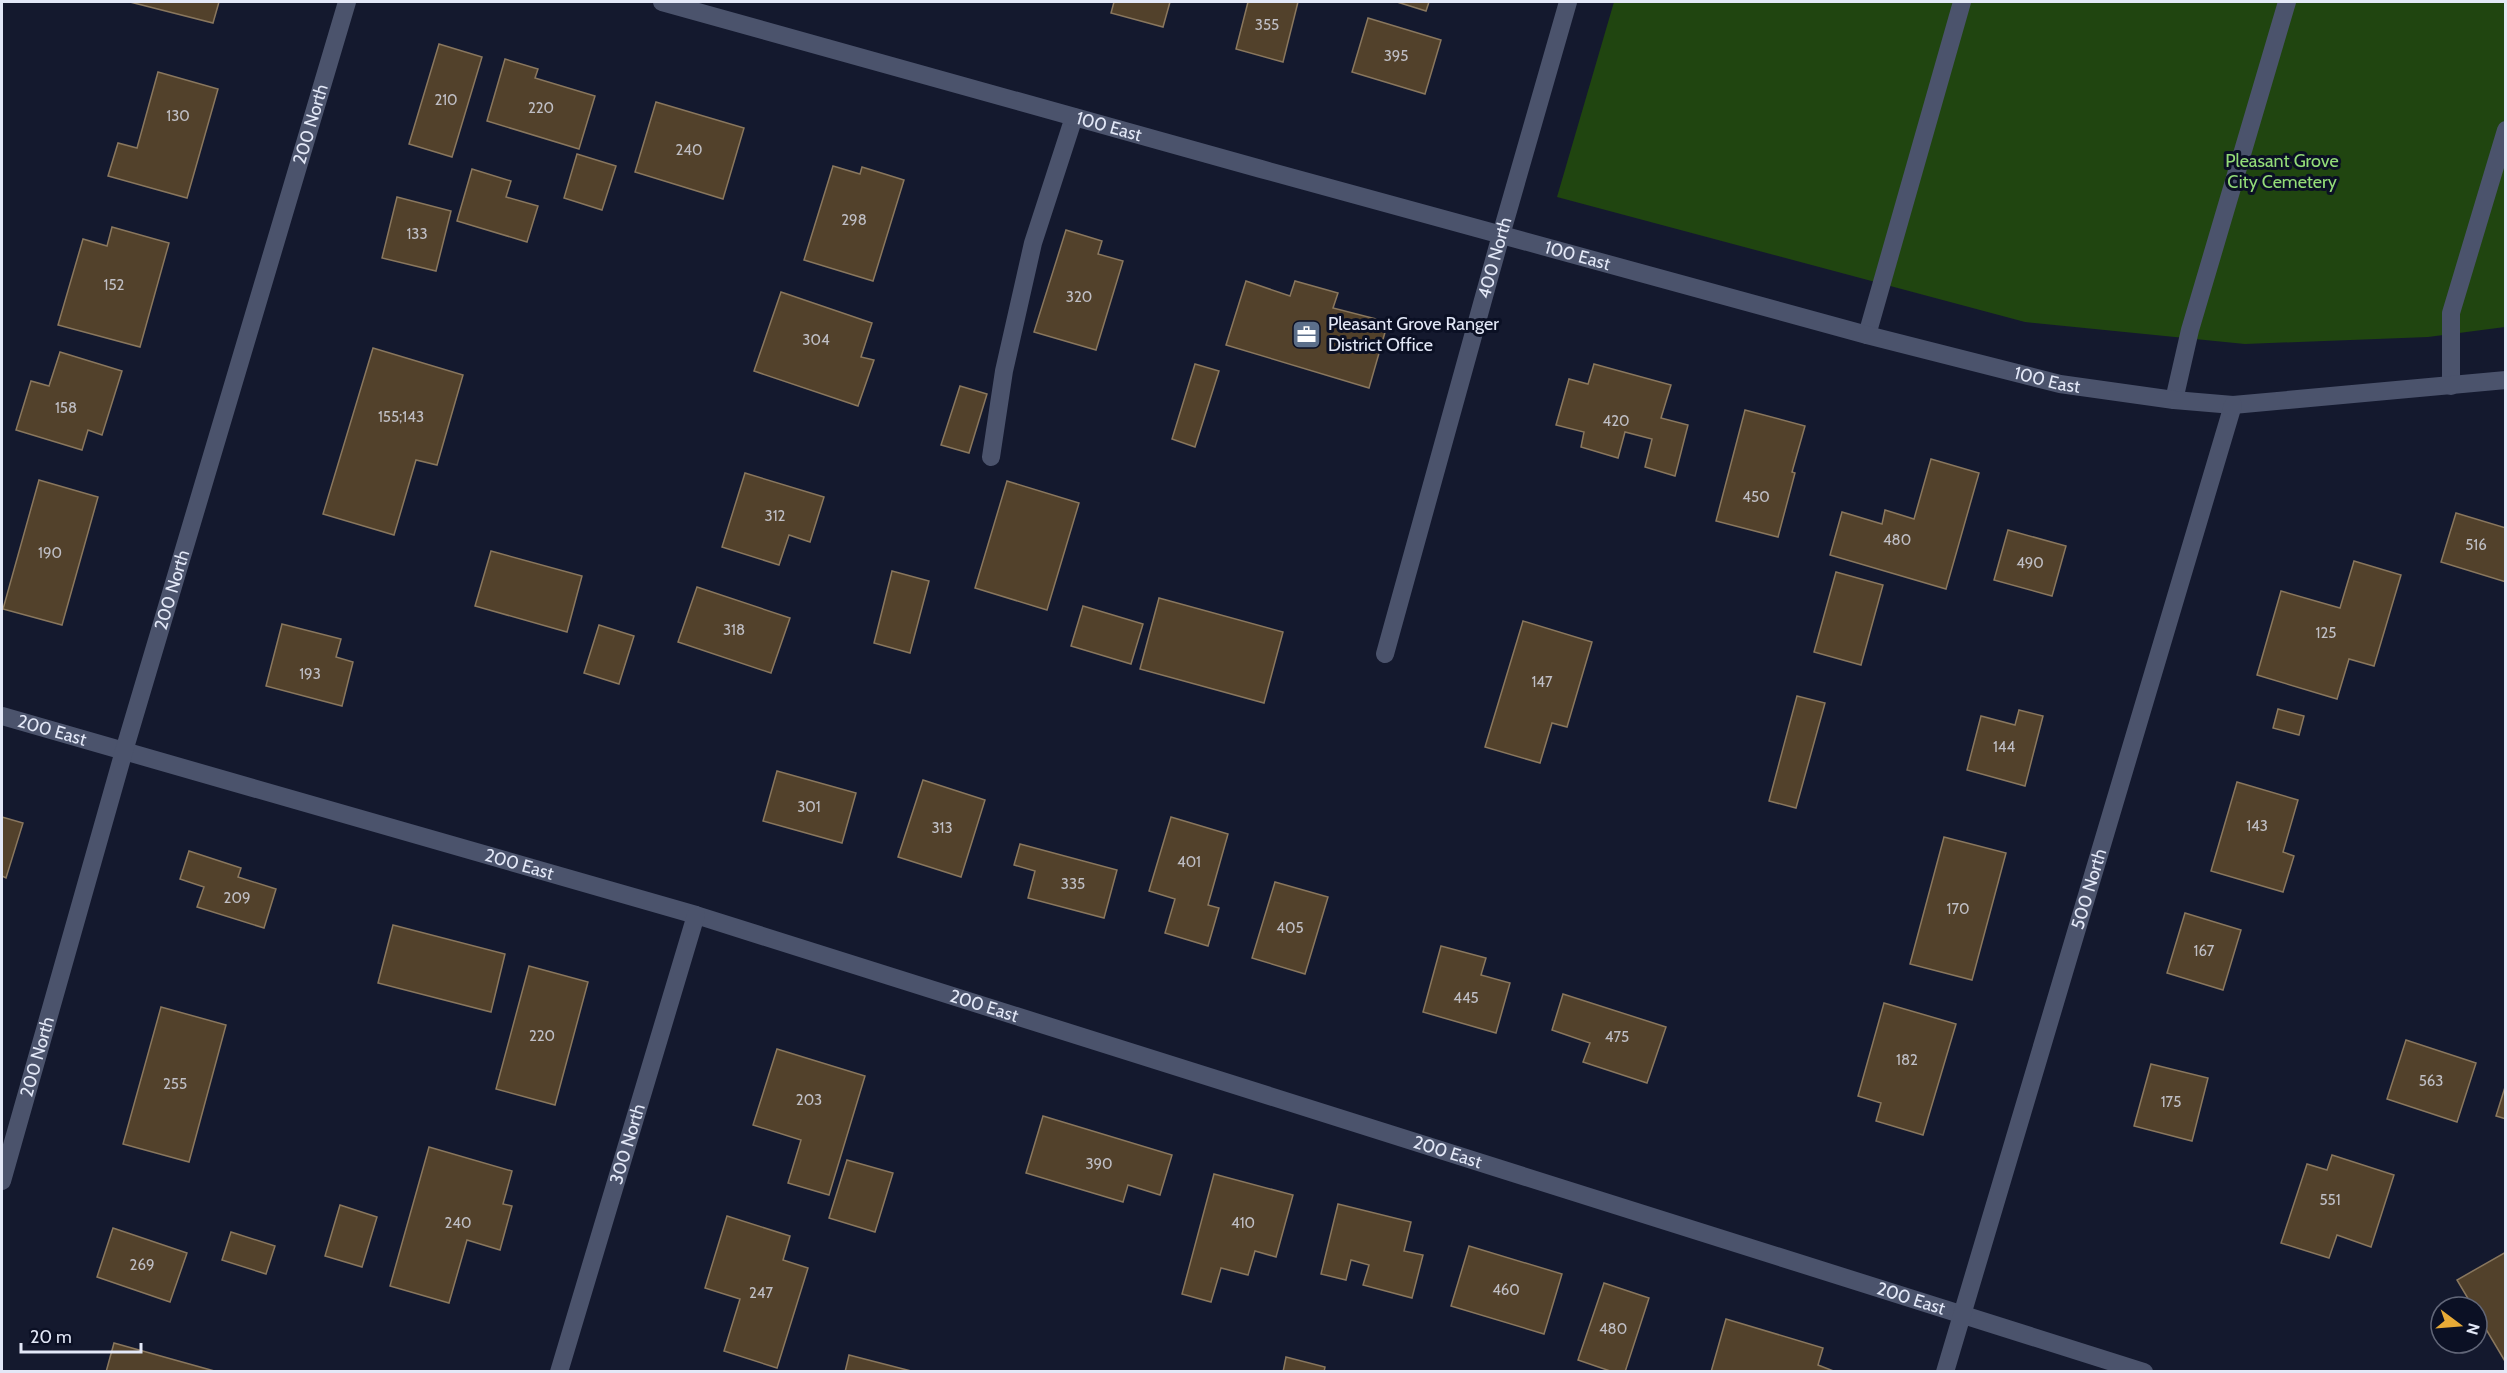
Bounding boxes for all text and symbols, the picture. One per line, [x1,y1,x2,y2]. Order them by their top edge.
house number: 355 [1255,16,1279,34]
house number: 395 [1384,47,1408,65]
street label: 200 North [288,81,333,167]
house number: 210 [434,91,458,109]
house number: 220 [528,99,554,117]
house number: 130 [166,107,190,125]
street label: 100 East [1074,107,1144,146]
house number: 240 [676,141,703,159]
park label: Pleasant Grove City Cemetery [2225,150,2339,193]
house number: 298 [841,211,867,229]
street label: 400 North [1473,215,1517,301]
house number: 133 [406,225,428,243]
street label: 100 East [1542,236,1613,275]
house number: 152 [104,276,125,294]
house number: 320 [1066,288,1092,306]
place label: Pleasant Grove Ranger District Office [1328,313,1499,356]
office icon: Pleasant Grove Ranger District Office [1291,318,1323,350]
house number: 304 [802,331,830,349]
street label: 100 East [2012,362,2082,398]
house number: 158 [55,399,77,417]
house number: 155;143 [378,408,424,426]
house number: 420 [1603,412,1630,430]
house number: 450 [1742,488,1770,506]
house number: 312 [765,507,786,525]
house number: 480 [1883,531,1911,549]
house number: 516 [2465,536,2487,554]
house number: 190 [38,544,62,562]
street label: 200 North [150,547,194,633]
house number: 490 [2016,554,2044,572]
house number: 318 [723,621,745,639]
house number: 125 [2316,624,2336,642]
house number: 193 [299,665,321,683]
house number: 147 [1531,673,1553,691]
street label: 200 East [15,710,89,751]
house number: 144 [1993,738,2015,756]
house number: 301 [797,798,821,816]
house number: 143 [2246,817,2268,835]
house number: 313 [931,819,953,837]
street label: 200 East [482,844,556,885]
street label: 500 North [2066,846,2111,932]
house number: 401 [1177,853,1201,871]
house number: 335 [1061,875,1085,893]
house number: 209 [224,889,250,907]
house number: 170 [1947,900,1969,918]
house number: 405 [1276,919,1304,937]
house number: 167 [2194,942,2215,960]
street label: 200 East [947,985,1021,1027]
house number: 445 [1453,989,1479,1007]
street label: 200 North [15,1014,59,1100]
house number: 220 [529,1027,555,1045]
house number: 475 [1605,1028,1629,1046]
house number: 182 [1896,1051,1918,1069]
house number: 563 [2419,1072,2443,1090]
house number: 255 [163,1075,187,1093]
house number: 203 [796,1091,822,1109]
house number: 175 [2161,1093,2181,1111]
street label: 300 North [605,1101,650,1187]
street label: 200 East [1410,1131,1485,1173]
house number: 390 [1085,1155,1113,1173]
house number: 551 [2319,1191,2341,1209]
house number: 240 [445,1214,472,1232]
house number: 410 [1231,1214,1255,1232]
house number: 269 [130,1256,154,1274]
street label: 200 East [1874,1277,1948,1320]
house number: 460 [1492,1281,1520,1299]
house number: 247 [749,1284,773,1302]
north arrow [2429,1295,2489,1355]
scale bar [21,1316,141,1354]
house number: 480 [1599,1320,1627,1338]
text: N [2462,1321,2484,1337]
text: 20 m [30,1326,72,1348]

